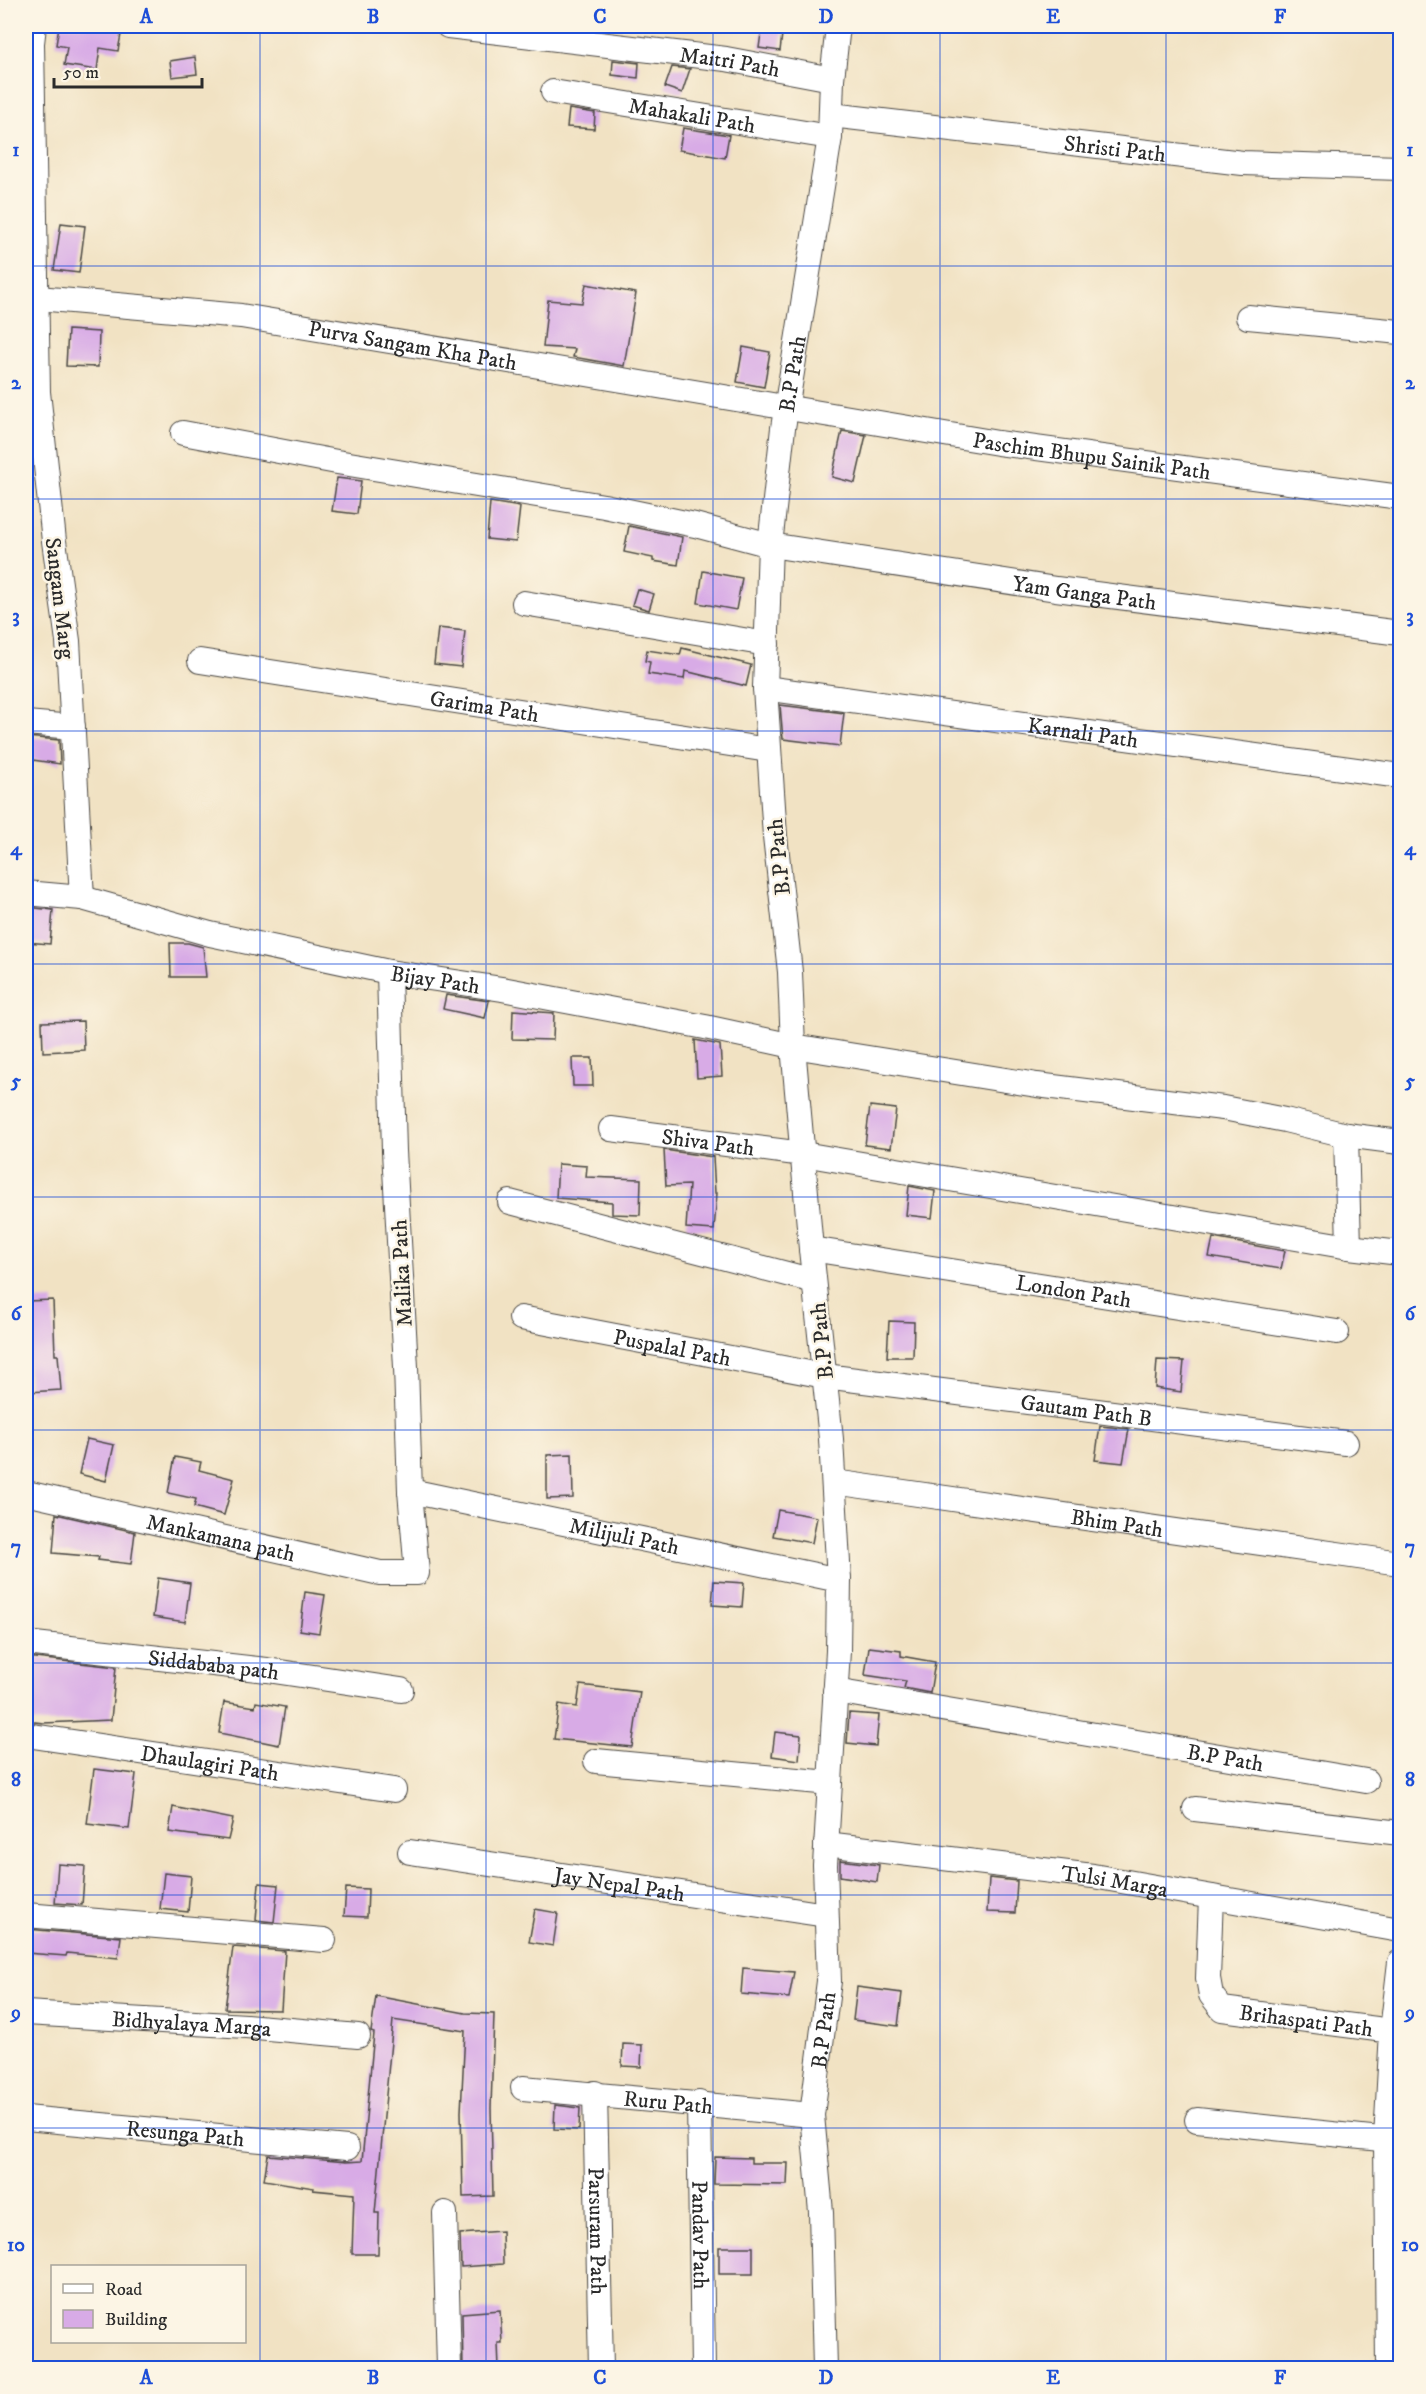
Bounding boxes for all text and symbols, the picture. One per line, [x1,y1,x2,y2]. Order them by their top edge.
text: A [139,5,154,30]
text: B [367,5,379,30]
text: C [593,5,607,30]
text: D [819,5,834,30]
text: E [1046,5,1060,30]
text: F [1274,5,1287,30]
street label: Maitri Path [678,42,782,84]
scale bar [54,51,202,89]
text: 50 m [63,62,99,84]
street label: Mahakali Path [626,92,758,140]
street label: Shristi Path [1062,130,1168,169]
text: 1 [12,138,20,163]
text: 1 [1406,138,1414,163]
street label: Purva Sangam Kha Path [306,316,519,377]
street label: B.P Path [774,333,813,414]
text: 2 [11,371,22,396]
text: 2 [1405,371,1416,396]
street label: Paschim Bhupu Sainik Path [971,427,1213,486]
street label: Sangam Marg [39,536,80,661]
street label: Yam Ganga Path [1011,570,1158,617]
text: 3 [12,604,20,629]
text: 3 [1406,604,1414,629]
street label: Garima Path [428,685,541,729]
street label: Karnali Path [1026,713,1140,755]
street label: B.P Path [762,817,797,897]
text: 4 [10,837,23,862]
text: 4 [1404,837,1417,862]
street label: Bijay Path [389,960,482,1001]
text: 5 [10,1069,21,1094]
text: 5 [1404,1069,1415,1094]
street label: Shiva Path [660,1124,756,1163]
street label: Malika Path [386,1218,419,1327]
street label: London Path [1014,1270,1134,1314]
street label: B.P Path [805,1301,840,1381]
text: 6 [11,1302,23,1327]
text: 6 [1405,1302,1417,1327]
street label: Puspalal Path [611,1324,734,1373]
street label: Gautam Path B [1019,1389,1154,1433]
street label: Bhim Path [1069,1504,1165,1544]
street label: Mankamana path [144,1509,298,1569]
street label: Milijuli Path [567,1512,682,1562]
text: 7 [11,1535,21,1560]
text: 7 [1405,1535,1415,1560]
street label: Siddababa path [147,1645,281,1687]
street label: B.P Path [1185,1739,1266,1779]
street label: Dhaulagiri Path [139,1740,281,1788]
text: 8 [11,1768,21,1793]
text: 8 [1405,1768,1415,1793]
street label: Tulsi Marga [1060,1860,1171,1904]
street label: Jay Nepal Path [550,1862,687,1909]
street label: B.P Path [806,1990,843,2070]
street label: Brihaspati Path [1238,1999,1375,2043]
text: 9 [9,2001,21,2026]
text: 9 [1403,2001,1415,2026]
street label: Bidhyalaya Marga [111,2006,273,2043]
street label: Ruru Path [622,2085,715,2121]
street label: Resunga Path [125,2115,246,2153]
street label: Parsuram Path [582,2167,611,2296]
street label: Pandav Path [685,2180,714,2290]
text: 10 [7,2233,25,2258]
text: 10 [1401,2233,1419,2258]
legend [51,2265,246,2343]
text: Road [105,2279,142,2301]
text: Building [105,2309,167,2331]
text: A [139,2366,154,2391]
text: B [367,2366,379,2391]
text: C [593,2366,607,2391]
text: D [819,2366,834,2391]
text: E [1046,2366,1060,2391]
text: F [1274,2366,1287,2391]

